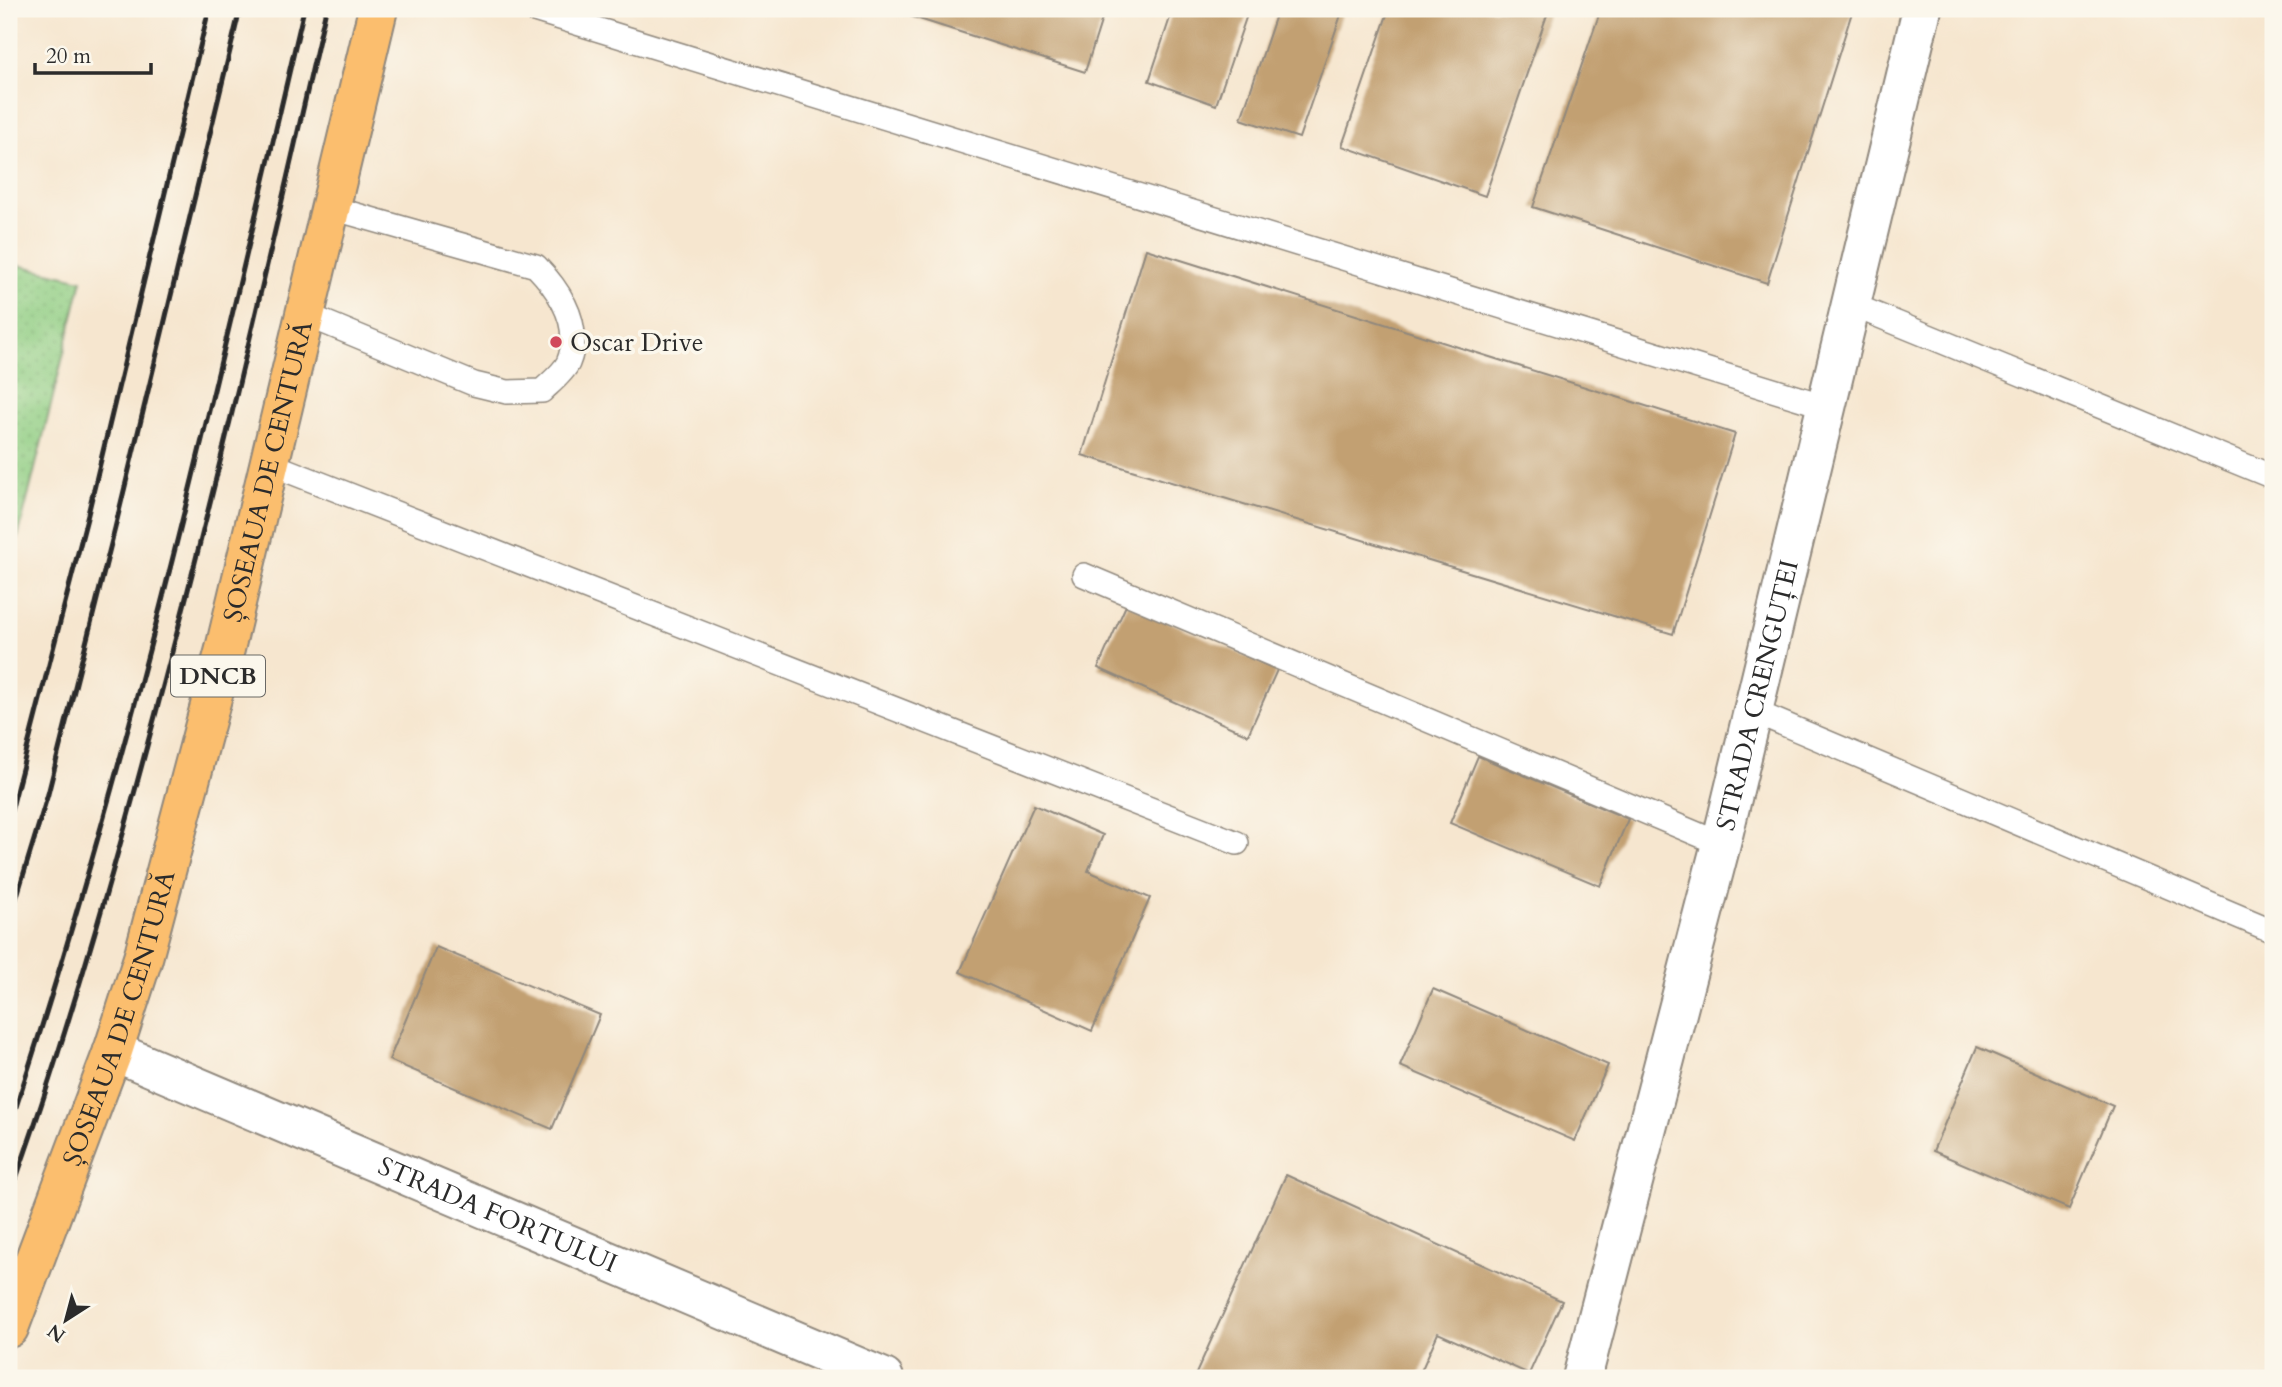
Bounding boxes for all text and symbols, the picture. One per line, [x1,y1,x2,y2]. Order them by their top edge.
scale bar [35,32,150,76]
text: 20 m [46,42,91,71]
street label: ȘOSEAUA DE CENTURĂ [215,317,321,626]
place label: Oscar Drive [570,325,704,360]
marker: Oscar Drive [548,334,564,350]
street label: STRADA CRENGUȚEI [1707,556,1806,834]
road number: DNCB [171,656,265,696]
street label: ȘOSEAUA DE CENTURĂ [54,866,183,1171]
street label: STRADA FORTULUI [373,1148,623,1280]
north arrow [32,1286,102,1356]
text: N [42,1317,71,1348]

